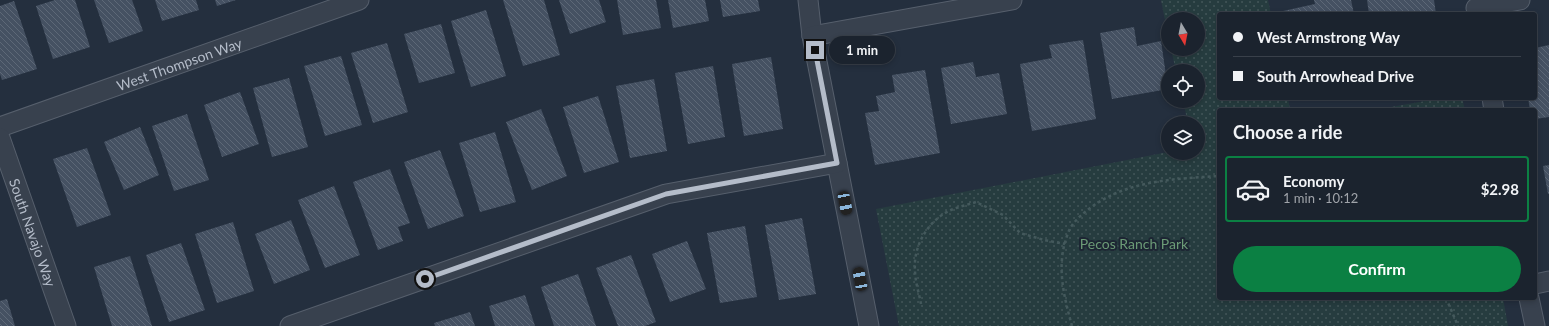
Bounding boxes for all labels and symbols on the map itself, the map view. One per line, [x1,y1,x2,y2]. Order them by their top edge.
north arrow [1161,12,1205,56]
street label: West Thompson Way [114,33,245,94]
callout: 1 min [829,36,895,64]
route end [806,41,824,59]
street label: South Navajo Way [6,176,60,289]
car [837,190,853,216]
park label: Pecos Ranch Park [1080,235,1189,252]
car [852,266,868,292]
route start [416,270,434,288]

